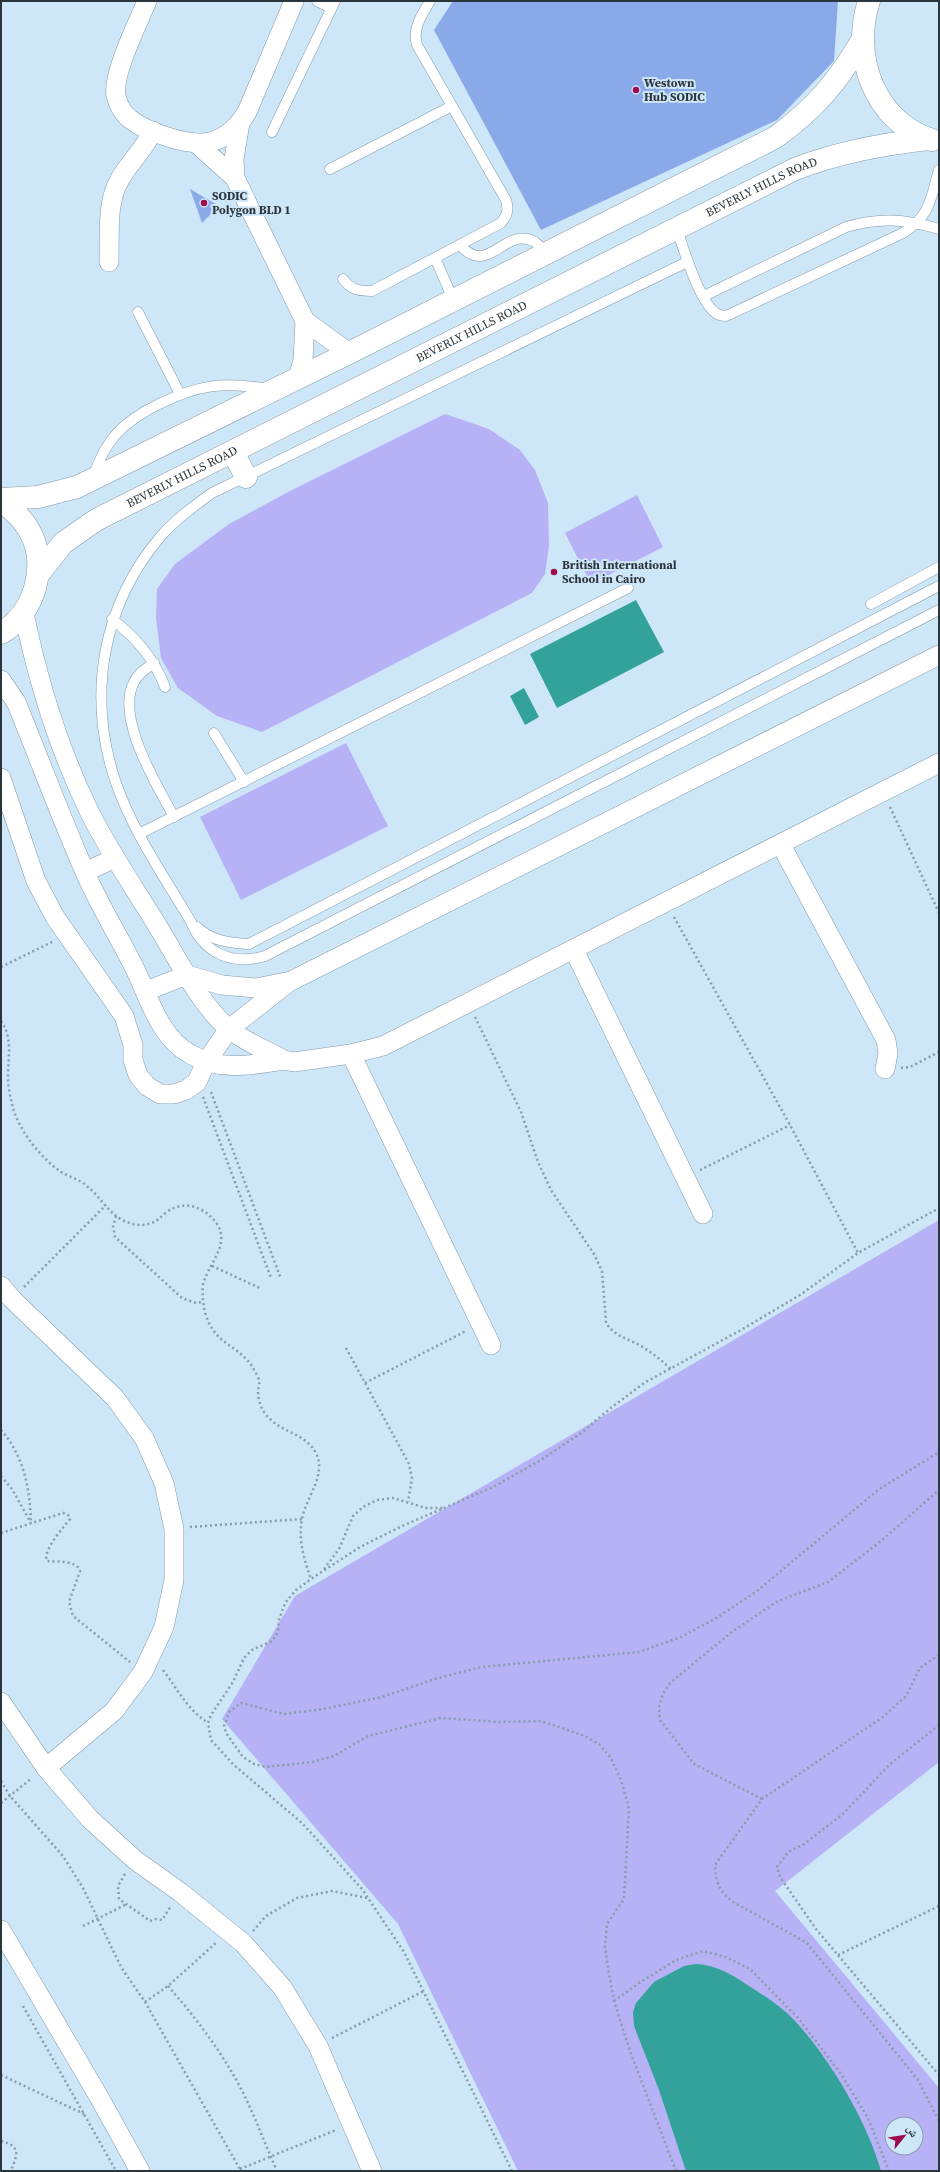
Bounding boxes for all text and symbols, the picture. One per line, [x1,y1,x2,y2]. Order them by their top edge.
place label: Westown Hub SODIC [644,75,705,105]
marker: Westown Hub SODIC [631,85,641,95]
street label: BEVERLY HILLS ROAD [703,154,819,221]
place label: SODIC Polygon BLD 1 [212,188,291,218]
marker: SODIC Polygon BLD 1 [199,198,209,208]
street label: BEVERLY HILLS ROAD [413,297,530,366]
street label: BEVERLY HILLS ROAD [124,442,240,511]
place label: British International School in Cairo [562,557,677,587]
marker: British International School in Cairo [549,567,559,577]
north arrow [884,2116,924,2156]
text: ش [903,2122,922,2140]

